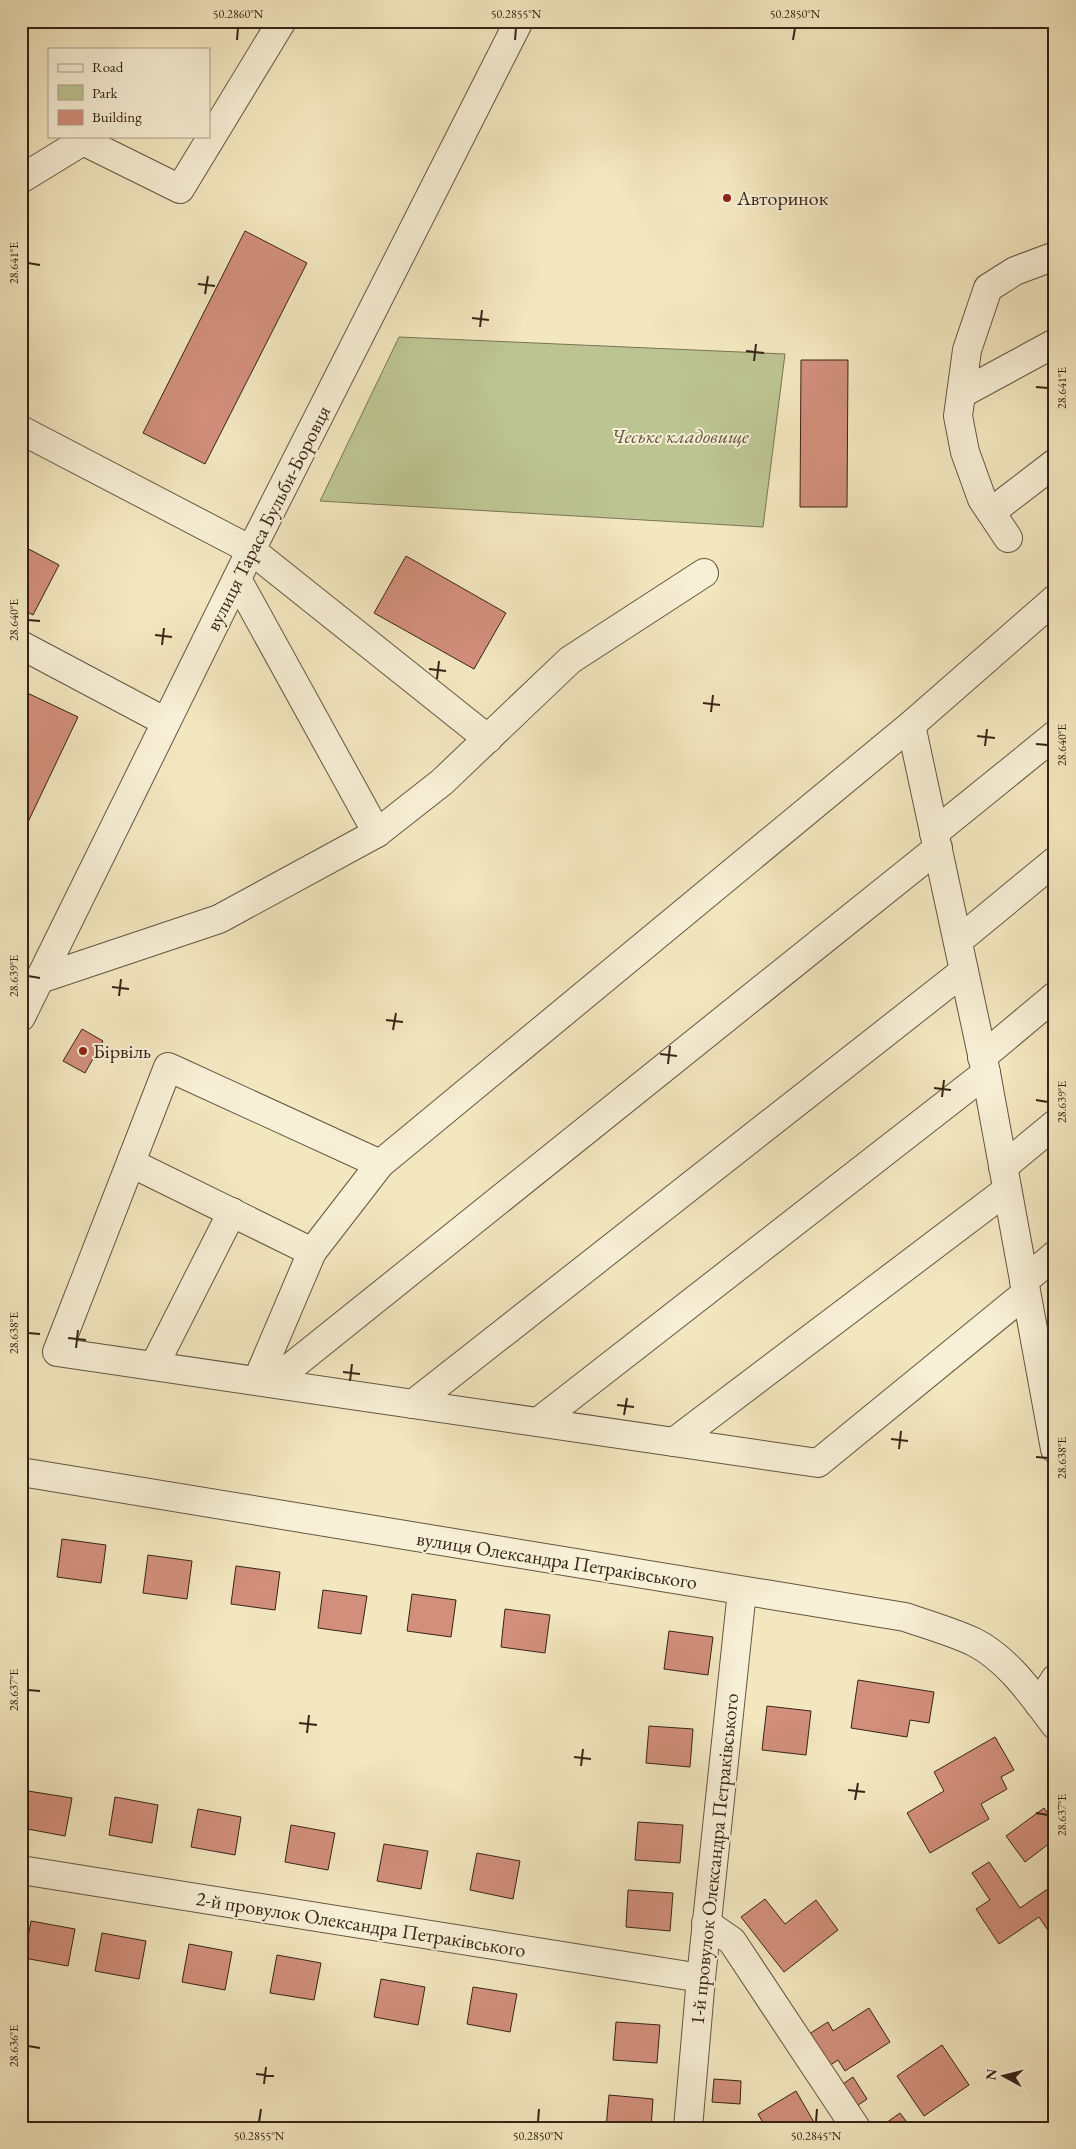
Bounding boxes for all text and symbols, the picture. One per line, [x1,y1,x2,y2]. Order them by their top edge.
text: 50.2860°N [213,6,264,22]
text: 50.2855°N [491,6,542,22]
text: 50.2850°N [770,6,821,22]
legend [48,48,210,138]
text: Road [92,57,124,76]
text: Park [92,83,119,102]
text: Building [92,107,142,126]
place label: Авторинок [736,185,829,211]
marker: Авторинок [721,192,733,204]
text: 28.641°E [6,242,22,284]
text: 28.641°E [1054,367,1070,409]
street label: вулиця Тараса Бульби-Боровця [200,401,336,635]
park label: Чеське кладовище [611,423,749,449]
text: 28.640°E [6,599,22,641]
text: 28.640°E [1054,724,1070,766]
text: 28.639°E [6,955,22,997]
place label: Бірвіль [93,1038,151,1064]
marker: Бірвіль [77,1045,89,1057]
text: 28.639°E [1054,1081,1070,1123]
text: 28.638°E [6,1312,22,1354]
text: 28.638°E [1054,1437,1070,1479]
street label: вулиця Олександра Петраківського [415,1525,699,1595]
text: 28.637°E [6,1669,22,1711]
street label: 1-й провулок Олександра Петраківського [684,1692,744,2026]
text: 28.637°E [1054,1794,1070,1836]
street label: 2-й провулок Олександра Петраківського [194,1885,528,1963]
text: 28.636°E [6,2025,22,2067]
north arrow [978,2052,1028,2102]
text: N [981,2067,1001,2081]
text: 50.2855°N [234,2128,285,2144]
text: 50.2850°N [513,2128,564,2144]
text: 50.2845°N [791,2128,842,2144]

